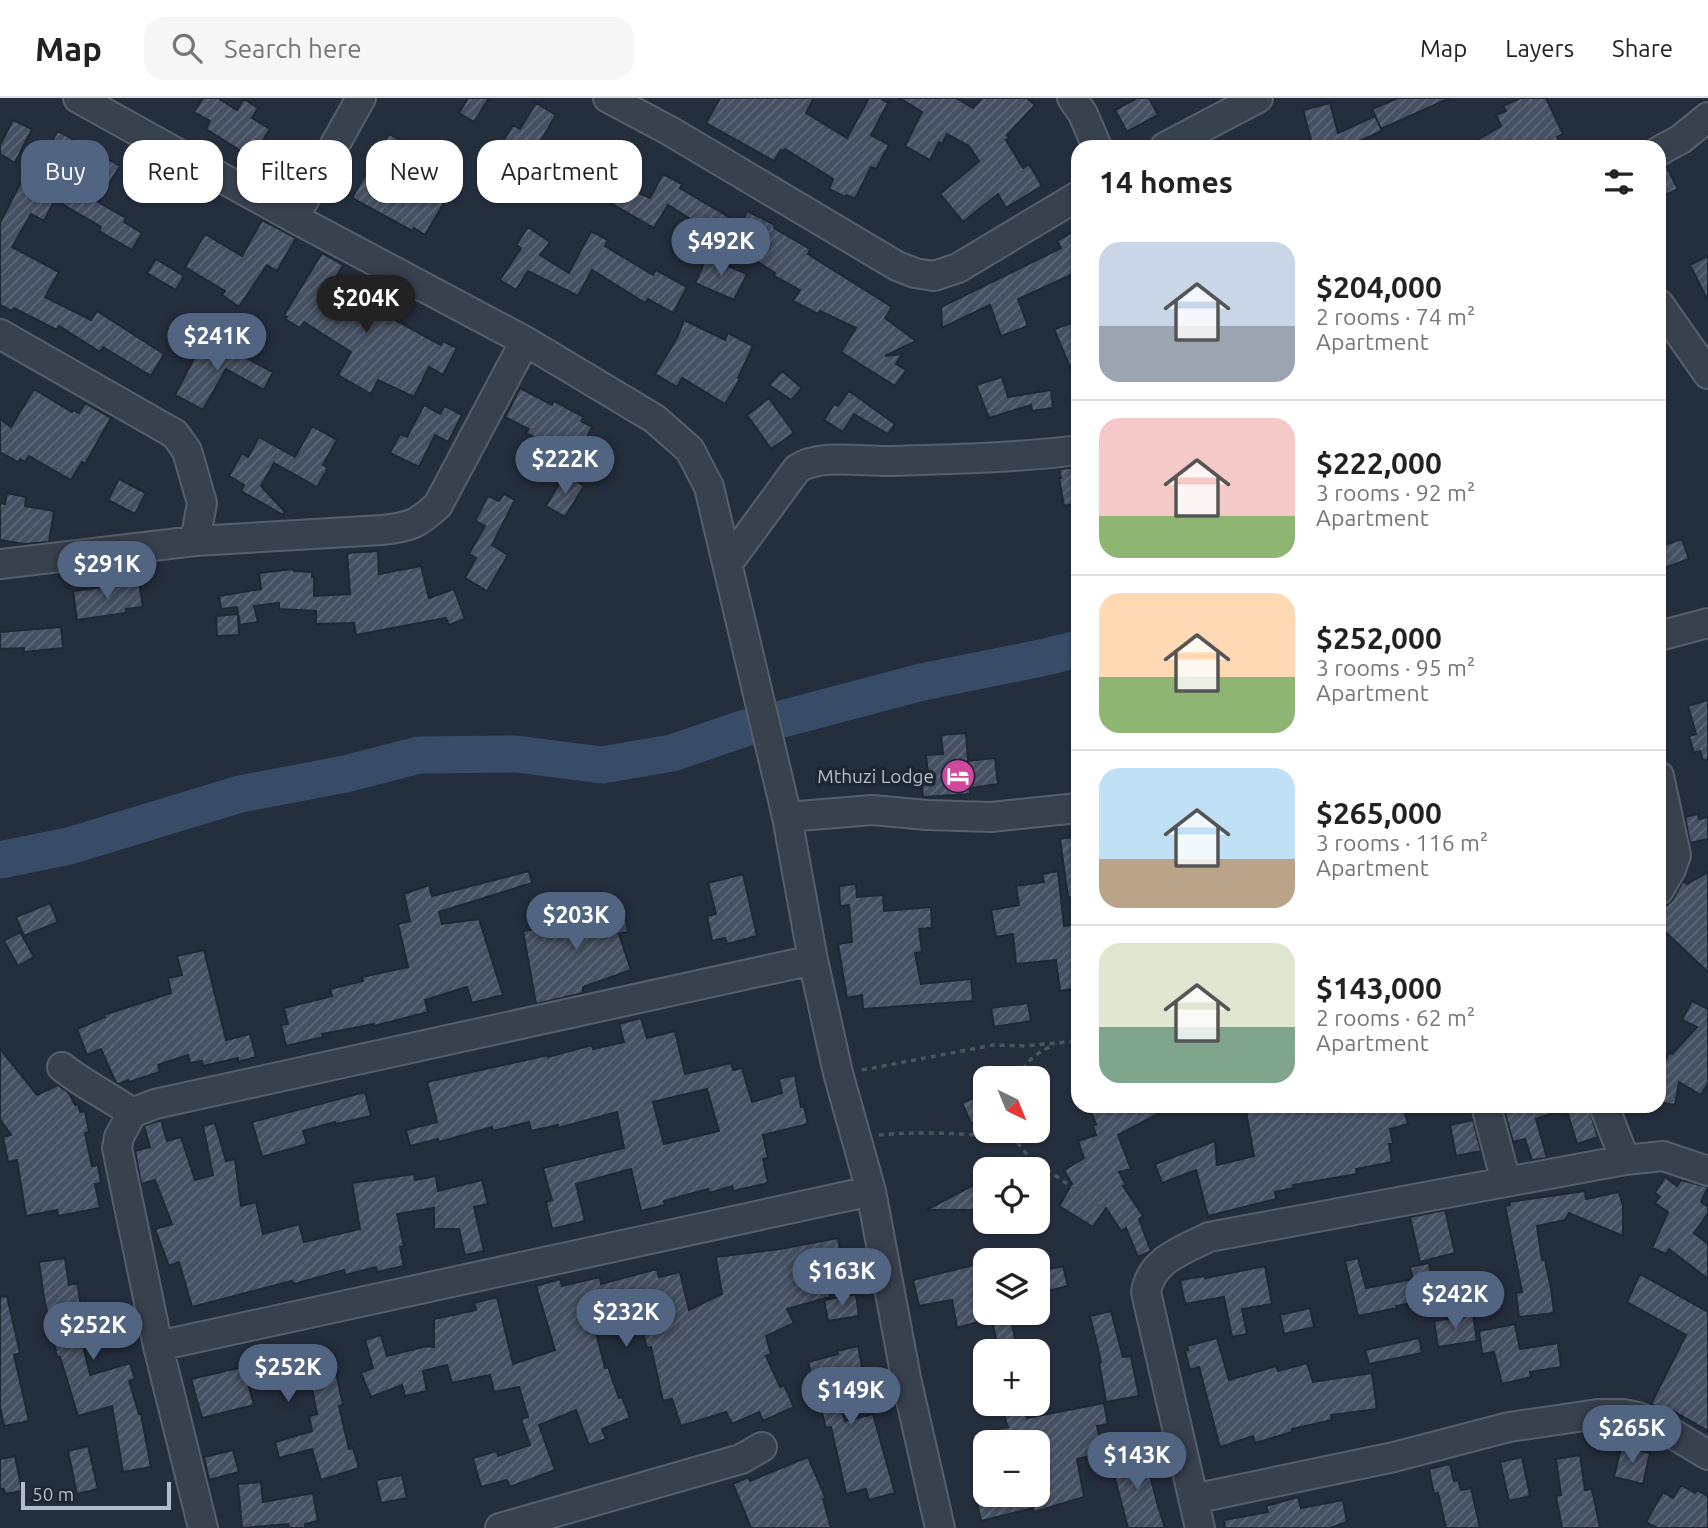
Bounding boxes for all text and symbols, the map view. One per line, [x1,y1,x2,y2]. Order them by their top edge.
search box [144,17,634,80]
icon: search [168,29,206,67]
text: Map [35,30,102,67]
text: Search here [224,34,362,63]
text: Map [1420,35,1467,62]
text: Layers [1505,35,1574,62]
text: Share [1612,35,1673,62]
chip: Buy [21,140,109,203]
chip: Rent [123,140,223,203]
chip: Filters [237,140,352,203]
chip: New [366,140,463,203]
chip: Apartment [477,140,642,203]
icon: filters [1600,163,1638,201]
text: 14 homes [1099,165,1233,199]
pin: $492K [672,218,770,278]
text: $492K [687,228,755,253]
icon: home [1155,270,1239,354]
text: $204,000 [1316,270,1442,304]
pin: $204K [317,275,415,335]
text: $204K [332,285,400,310]
text: 2 rooms · 74 m² [1316,304,1475,329]
pin: $241K [168,314,266,373]
text: $241K [183,323,251,348]
text: Apartment [1316,329,1429,354]
pin: $222K [516,436,614,496]
text: $222K [531,446,599,471]
icon: home [1155,446,1239,530]
text: $222,000 [1316,446,1442,480]
text: 3 rooms · 92 m² [1316,480,1475,505]
text: Apartment [1316,505,1429,530]
pin: $291K [58,542,156,601]
text: $291K [73,551,141,576]
icon: home [1155,621,1239,705]
text: $252,000 [1316,621,1442,655]
text: 3 rooms · 95 m² [1316,655,1475,680]
text: Apartment [1316,680,1429,705]
hotel icon: Mthuzi Lodge [939,757,977,795]
place label: Mthuzi Lodge [817,765,934,787]
icon: home [1155,796,1239,880]
text: $265,000 [1316,796,1442,830]
text: 3 rooms · 116 m² [1316,830,1488,855]
text: Apartment [1316,855,1429,880]
pin: $203K [527,892,625,952]
text: $203K [542,902,610,927]
icon: home [1155,971,1239,1055]
text: $143,000 [1316,971,1442,1005]
text: 2 rooms · 62 m² [1316,1005,1475,1030]
text: Apartment [1316,1030,1429,1055]
north arrow [973,1066,1050,1143]
map controls [973,1066,1050,1507]
button: locate [973,1157,1050,1234]
pin: $163K [793,1248,891,1308]
button: layers [973,1248,1050,1325]
text: $163K [808,1258,876,1283]
pin: $242K [1406,1272,1504,1331]
text: $242K [1421,1281,1489,1306]
pin: $232K [577,1290,675,1349]
text: $232K [592,1299,660,1324]
pin: $252K [44,1302,142,1362]
text: $252K [59,1312,127,1337]
button: + [973,1339,1050,1416]
pin: $252K [239,1344,337,1404]
text: $252K [254,1354,322,1379]
pin: $149K [802,1368,900,1427]
text: $149K [817,1377,885,1402]
pin: $265K [1583,1406,1681,1465]
text: $265K [1598,1415,1666,1440]
button: − [973,1430,1050,1507]
pin: $143K [1088,1432,1186,1492]
text: $143K [1103,1442,1171,1467]
scale bar [21,1479,172,1511]
text: 50 m [32,1483,74,1505]

